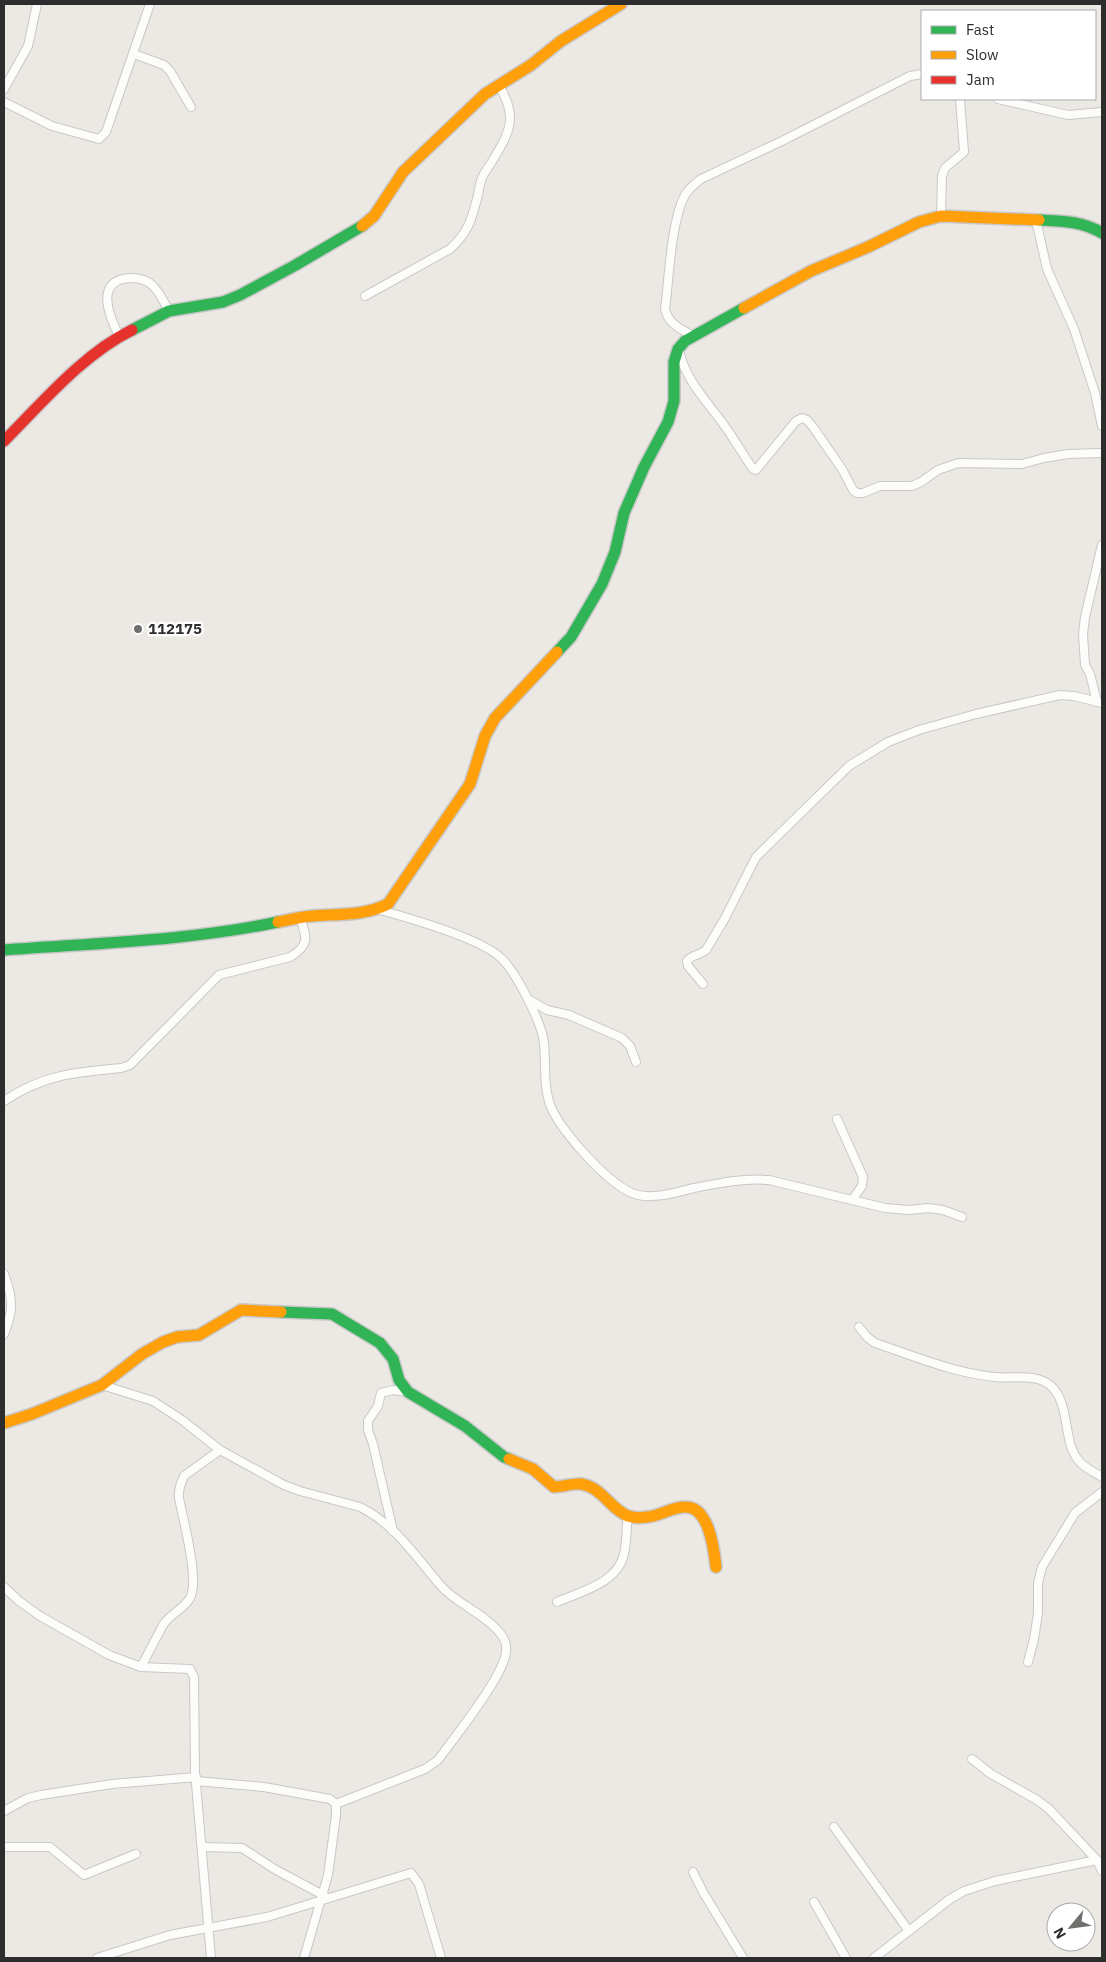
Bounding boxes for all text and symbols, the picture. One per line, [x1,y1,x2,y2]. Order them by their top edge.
legend [921,10,1096,100]
text: Fast [966,20,994,39]
text: Slow [966,45,999,64]
text: Jam [966,70,995,89]
place label: 112175 [148,619,202,638]
marker: 112175 [132,623,144,635]
north arrow [1046,1902,1096,1952]
text: N [1049,1925,1070,1942]

